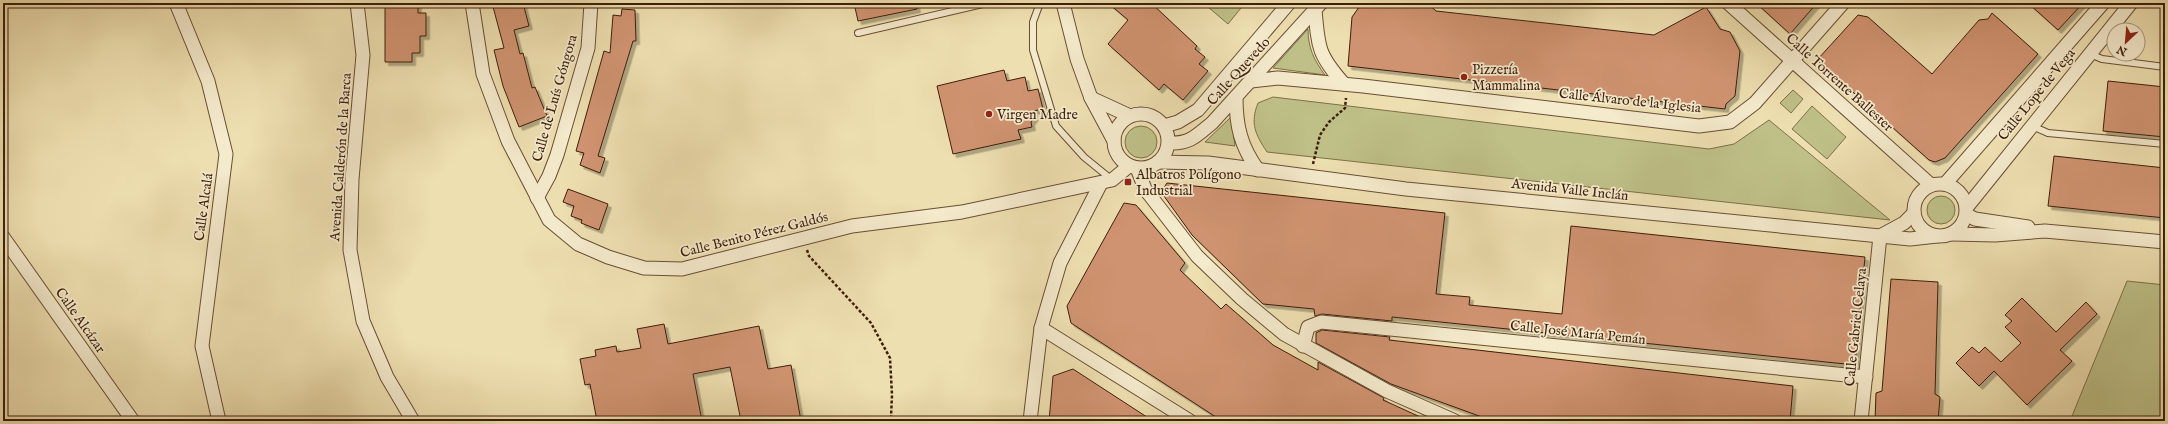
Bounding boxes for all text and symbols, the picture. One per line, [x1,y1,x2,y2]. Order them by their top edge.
north arrow [2106,22,2146,62]
street label: Calle Torrente Ballester [1782,30,1897,136]
street label: Calle de Luís Góngora [528,32,582,164]
street label: Calle Quevedo [1203,33,1274,110]
text: N [2114,42,2130,59]
street label: Calle Lope de Vega [1994,44,2080,144]
place label: Pizzería Mammalina [1472,61,1541,95]
street label: Avenida Calderón de la Barca [326,71,356,243]
marker: Pizzería Mammalina [1459,72,1469,82]
street label: Calle Álvaro de la Iglesia [1558,84,1703,117]
place label: Virgen Madre [996,106,1078,124]
marker: Virgen Madre [984,109,994,119]
place label: Albatros Polígono Industrial [1135,166,1242,200]
street label: Calle Alcalá [190,171,218,242]
street label: Avenida Valle Inclán [1509,175,1630,205]
marker: Albatros Polígono Industrial [1123,177,1133,187]
street label: Calle Benito Pérez Galdós [678,208,830,262]
street label: Calle Gabriel Celaya [1841,266,1871,387]
street label: Calle Alcázar [51,284,109,357]
street label: Calle José María Pemán [1509,317,1647,349]

